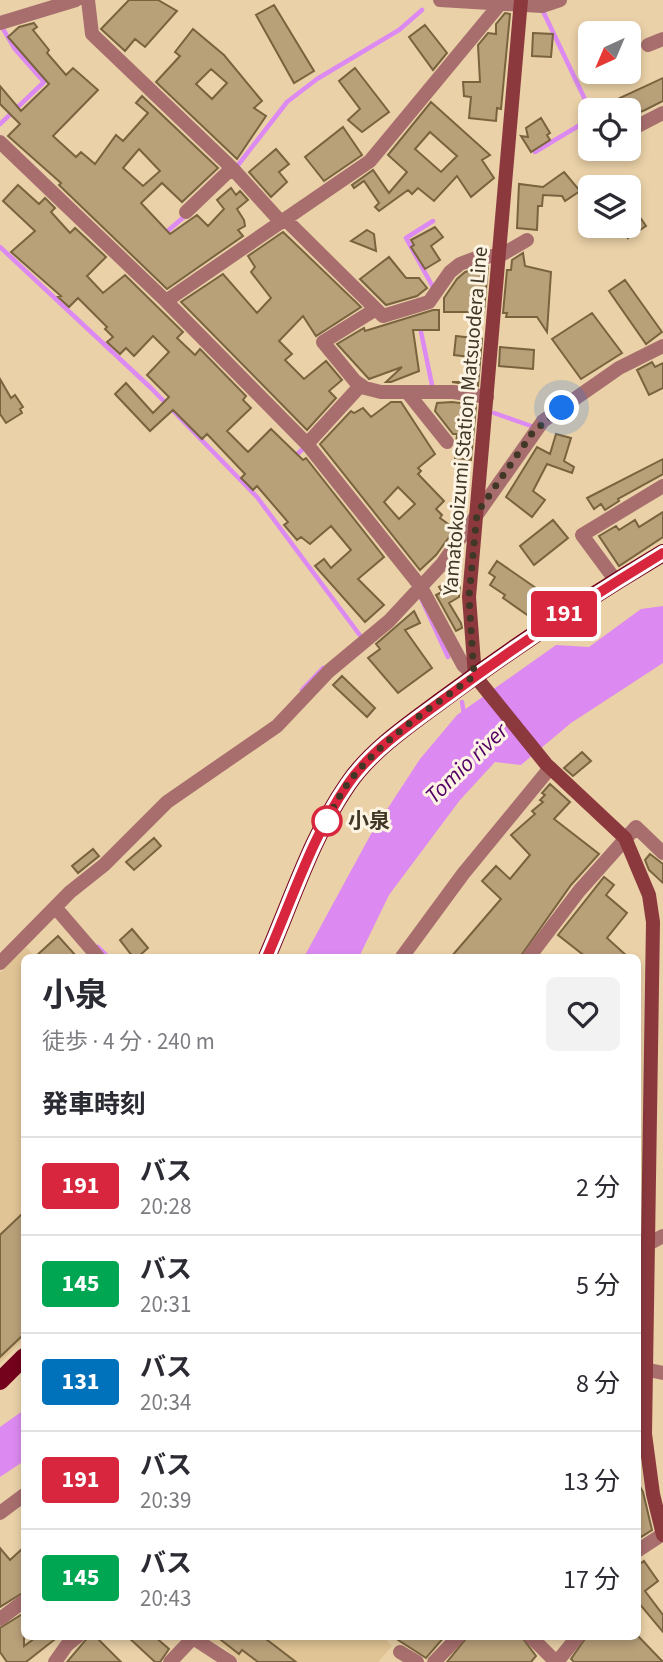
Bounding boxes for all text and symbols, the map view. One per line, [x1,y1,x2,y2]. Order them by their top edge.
north arrow [578,21,640,84]
map controls [578,21,641,238]
button: locate [578,98,641,161]
button: layers [578,175,641,238]
street label: Yamatokoizumi Station Matsuodera Line [435,245,495,598]
your location [544,390,579,425]
line badge: 191 [524,591,604,637]
text: 191 [545,596,583,631]
water label: Tomio river [417,714,516,812]
marker: 小泉 [312,806,342,836]
place label: 小泉 [348,806,390,836]
text: 小泉 [42,972,108,1019]
button: heart [546,977,620,1051]
text: 徒歩 · 4 分 · 240 m [42,1025,215,1058]
text: 発車時刻 [42,1086,146,1123]
text: バス [140,1153,192,1190]
text: 191 [61,1168,100,1203]
text: 2 分 [576,1169,620,1206]
text: 20:28 [140,1190,191,1223]
text: バス [140,1251,192,1288]
text: 145 [61,1266,100,1301]
text: 5 分 [576,1267,620,1304]
text: 20:31 [140,1288,191,1321]
text: バス [140,1349,192,1386]
text: 131 [61,1364,100,1399]
text: 8 分 [576,1365,620,1402]
text: 20:34 [140,1386,191,1419]
text: バス [140,1447,192,1484]
text: 191 [61,1462,100,1497]
text: 13 分 [563,1463,620,1500]
text: 20:39 [140,1484,191,1517]
text: バス [140,1545,192,1582]
text: 145 [61,1560,100,1595]
text: 17 分 [563,1561,620,1598]
text: 20:43 [140,1582,191,1615]

